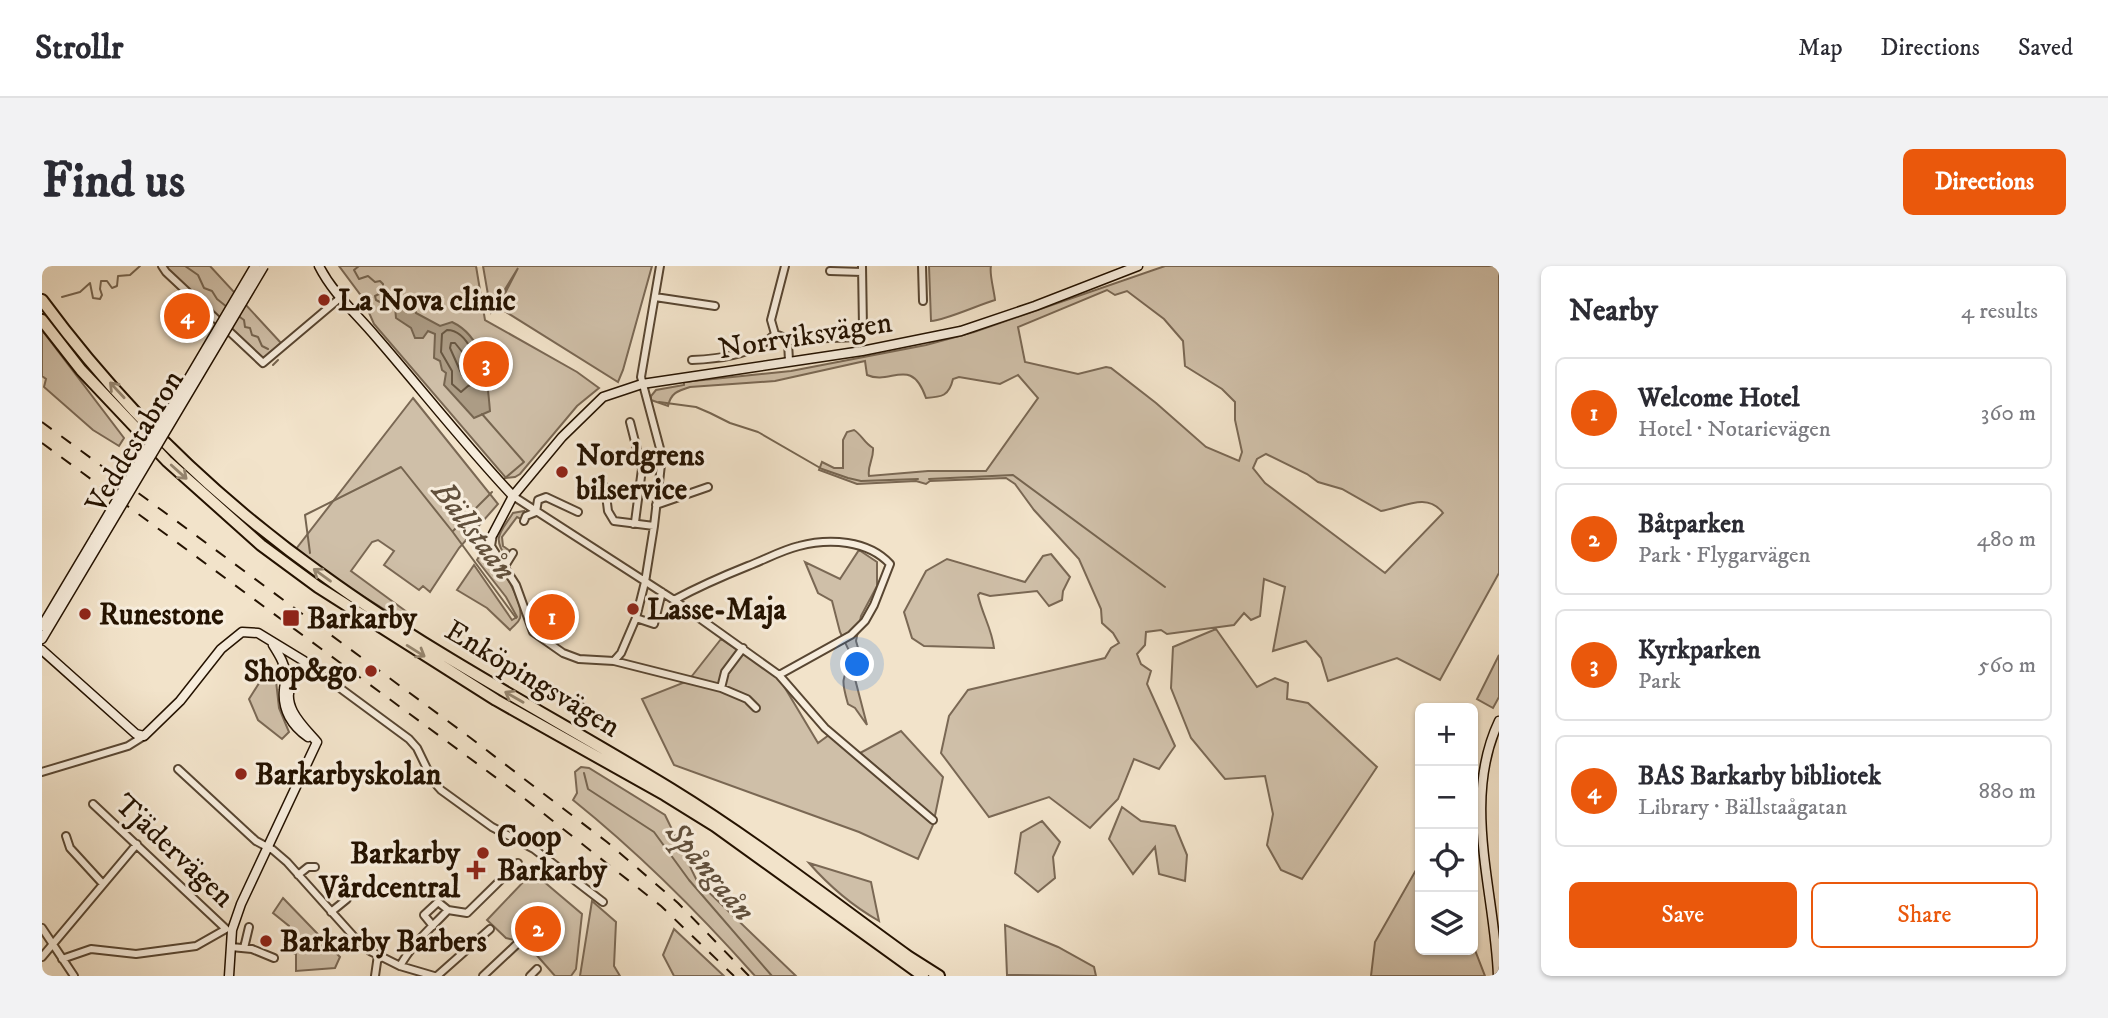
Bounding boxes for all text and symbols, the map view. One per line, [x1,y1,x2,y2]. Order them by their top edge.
text: Strollr [35,28,123,69]
text: Map [1798,33,1843,63]
text: Directions [1881,33,1980,63]
text: Saved [2018,33,2073,63]
button: Directions [1903,149,2066,215]
text: Find us [42,151,185,213]
place label: La Nova clinic [338,283,516,320]
pin: 4 [164,290,210,342]
marker: La Nova clinic [316,292,332,308]
text: Nearby [1569,293,1658,330]
text: 4 results [1961,297,2038,326]
street label: Norrviksvägen [716,304,895,368]
pin: 3 [463,338,509,390]
street label: Veddestabron [78,363,192,521]
one-way arrow [109,381,125,399]
text: Welcome Hotel [1638,382,1800,415]
text: 1 [1590,399,1598,428]
text: 360 m [1981,399,2036,428]
text: Hotel · Notarievägen [1638,415,1831,444]
place label: Nordgrens bilservice [575,438,704,509]
one-way arrow [170,464,188,480]
marker: Nordgrens bilservice [554,464,570,480]
water label: Bällstaån [422,472,524,589]
text: Båtparken [1638,508,1744,541]
text: 2 [1588,525,1600,554]
text: 480 m [1977,525,2036,554]
text: Park · Flygarvägen [1638,541,1810,570]
one-way arrow [313,568,332,582]
pin: 1 [529,591,575,643]
place label: Lasse-Maja [647,592,787,629]
place label: Runestone [99,597,224,634]
place label: Barkarby [307,601,418,638]
marker: Lasse-Maja [625,601,641,617]
marker: Runestone [77,606,93,622]
marker: Barkarby [281,608,301,628]
street label: Enköpingsvägen [438,612,627,746]
text: Kyrkparken [1638,634,1761,667]
one-way arrow [406,644,426,658]
your location [840,647,874,681]
text: 3 [1590,651,1598,680]
text: 560 m [1978,651,2036,680]
place label: Shop&go [244,654,357,691]
marker: Shop&go [363,663,379,679]
text: Park [1638,667,1681,696]
one-way arrow [504,690,524,704]
map controls [1415,703,1478,955]
button: + [1415,703,1478,766]
place label: Barkarbyskolan [255,757,442,794]
text: BAS Barkarby bibliotek [1638,760,1881,793]
marker: Barkarbyskolan [233,766,249,782]
button: − [1415,766,1478,829]
text: 4 [1587,777,1601,806]
text: 880 m [1978,777,2036,806]
street label: Tjädervägen [107,786,242,916]
text: Library · Bällstaågatan [1638,793,1847,822]
water label: Spångaån [655,813,763,931]
place label: Coop Barkarby [497,819,608,890]
button: locate [1415,829,1478,892]
place label: Barkarby Vårdcentral [318,836,461,907]
marker: Coop Barkarby [475,845,491,861]
marker: Barkarby Vårdcentral [466,860,486,880]
button: Save [1569,882,1797,948]
button: Share [1811,882,2038,948]
button: layers [1415,892,1478,955]
pin: 2 [515,903,561,955]
place label: Barkarby Barbers [280,924,487,961]
marker: Barkarby Barbers [258,933,274,949]

